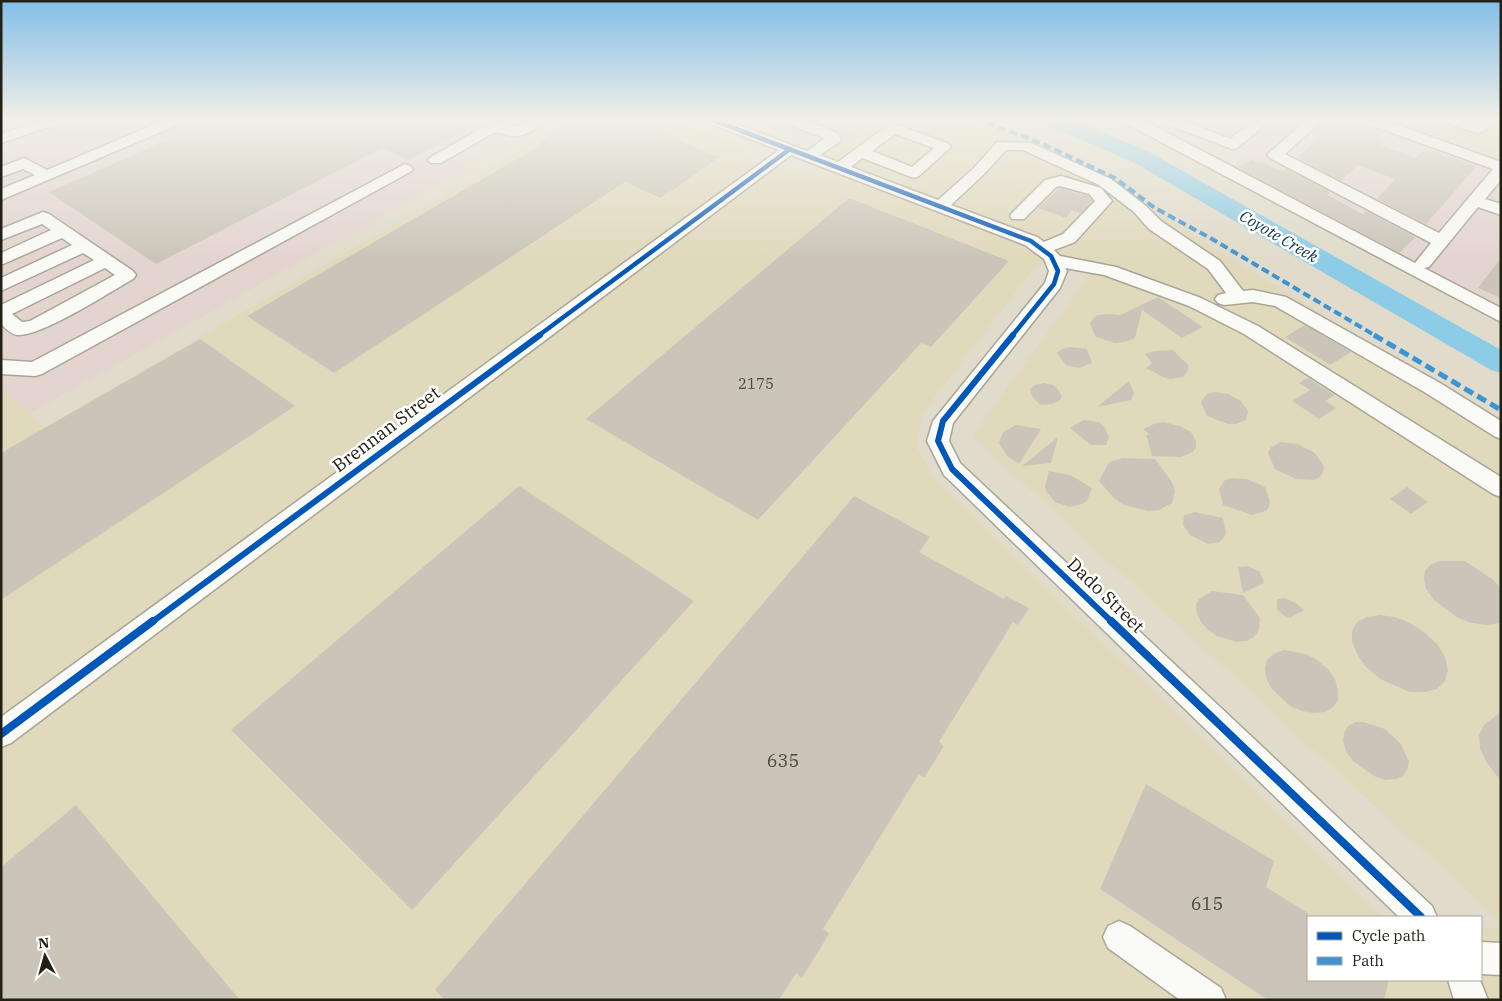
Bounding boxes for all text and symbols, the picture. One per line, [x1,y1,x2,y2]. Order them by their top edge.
water label: Coyote Creek [1236,206,1322,267]
house number: 2175 [738,374,774,393]
street label: Brennan Street [328,381,444,477]
street label: Dado Street [1063,553,1149,637]
house number: 635 [767,749,799,772]
house number: 615 [1191,892,1223,915]
legend [1307,916,1482,981]
text: Cycle path [1352,926,1425,945]
north arrow [20,931,70,981]
text: N [37,934,50,953]
text: Path [1352,951,1384,970]

